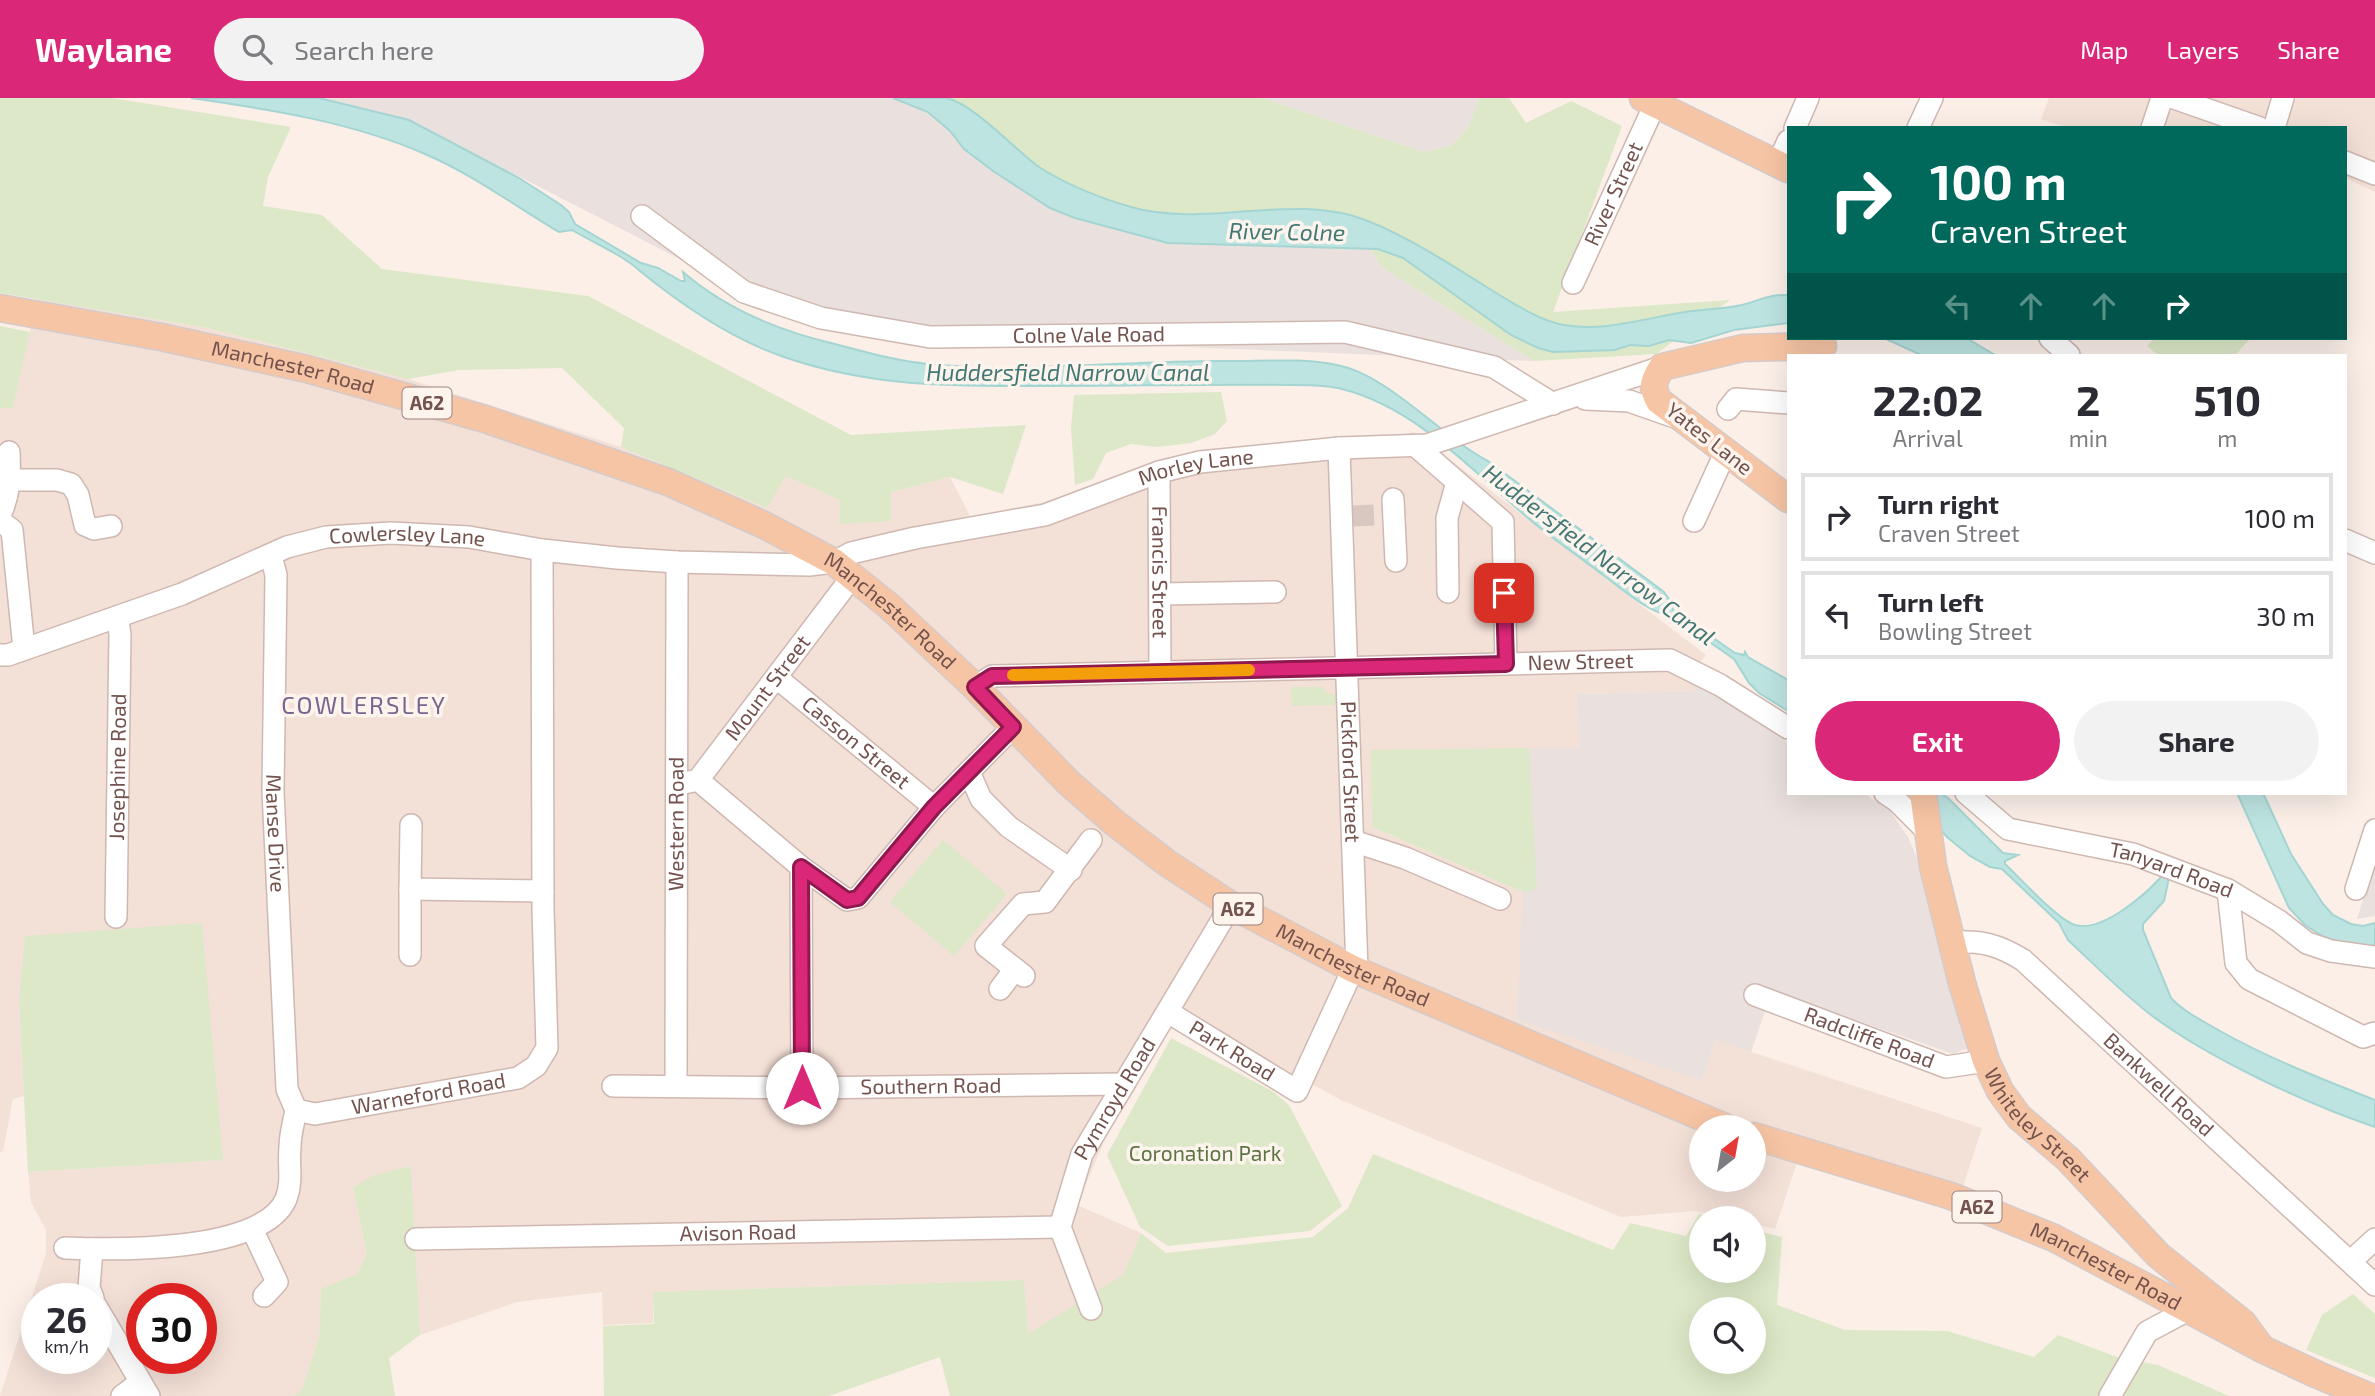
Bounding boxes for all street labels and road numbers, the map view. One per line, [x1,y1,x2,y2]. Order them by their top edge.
street label: River Street [1578,137,1647,249]
street label: Colne Vale Road [1013,320,1165,347]
street label: Manchester Road [209,334,378,398]
road number: A62 [402,388,452,418]
street label: Yates Lane [1662,396,1758,479]
street label: Morley Lane [1134,443,1255,490]
street label: Francis Street [1148,506,1174,638]
street label: Cowlersley Lane [328,519,488,551]
street label: Manchester Road [821,545,962,674]
street label: Mount Street [719,629,815,745]
street label: New Street [1527,647,1634,674]
street label: Casson Street [798,690,916,793]
street label: Josephine Road [103,693,130,841]
street label: Pickford Street [1337,701,1367,843]
street label: Western Road [662,757,688,891]
street label: Manse Drive [262,774,292,893]
street label: Tanyard Road [2108,836,2237,902]
road number: A62 [1214,894,1262,924]
street label: Manchester Road [1272,917,1434,1011]
street label: Radcliffe Road [1801,1001,1938,1073]
street label: Park Road [1185,1014,1280,1086]
street label: Bankwell Road [2099,1027,2220,1141]
street label: Pymroyd Road [1067,1033,1160,1164]
street label: Whiteley Street [1980,1063,2097,1186]
street label: Warneford Road [349,1066,507,1118]
street label: Southern Road [860,1072,1002,1098]
road number: A62 [1952,1191,2002,1222]
street label: Manchester Road [2027,1216,2186,1315]
street label: Avison Road [679,1218,797,1245]

